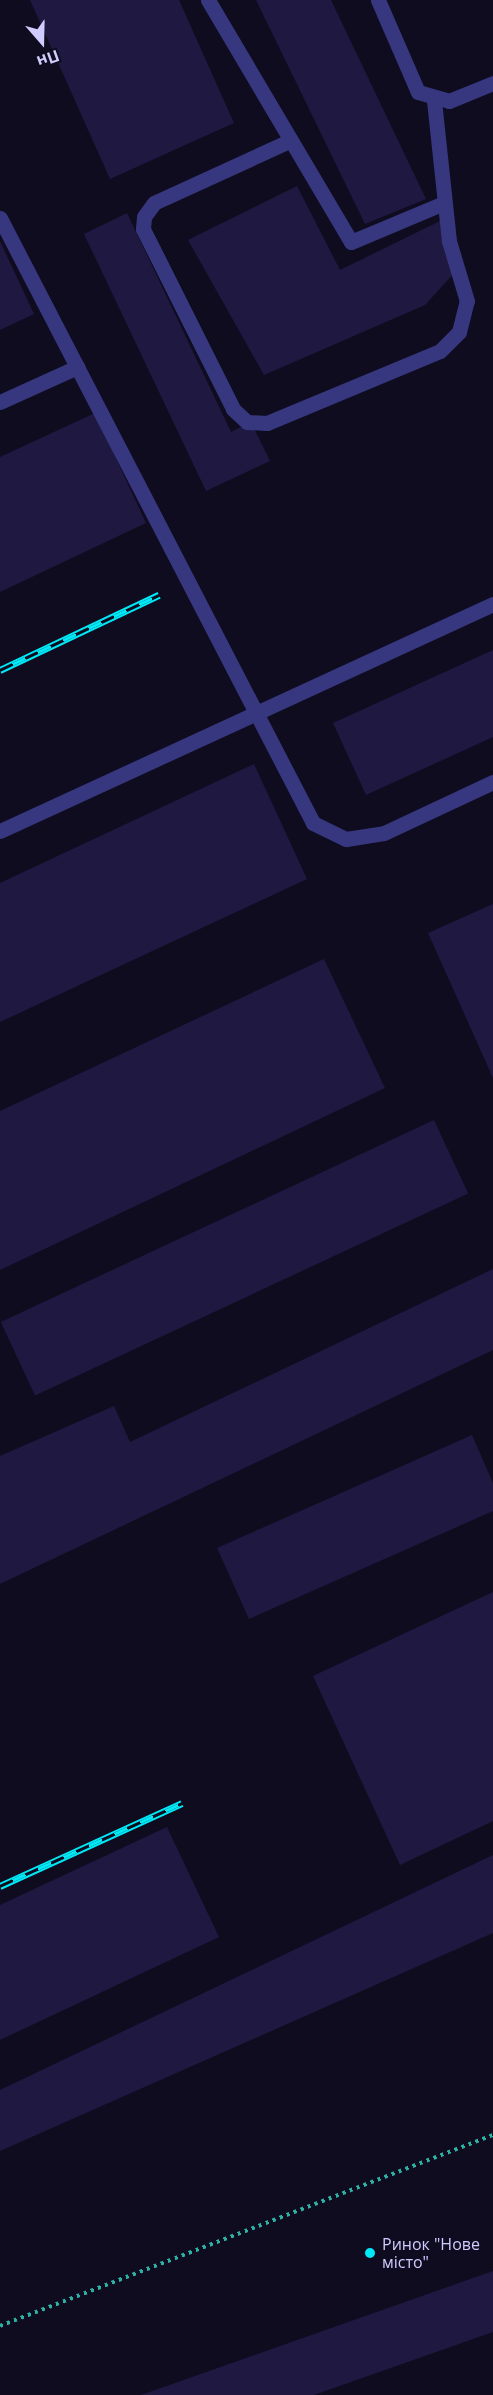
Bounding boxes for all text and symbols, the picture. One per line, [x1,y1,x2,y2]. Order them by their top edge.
north arrow [12,12,72,72]
text: Пн [34,45,63,73]
place label: Ринок "Нове місто" [382,2234,480,2272]
marker: Ринок "Нове місто" [363,2246,377,2260]

